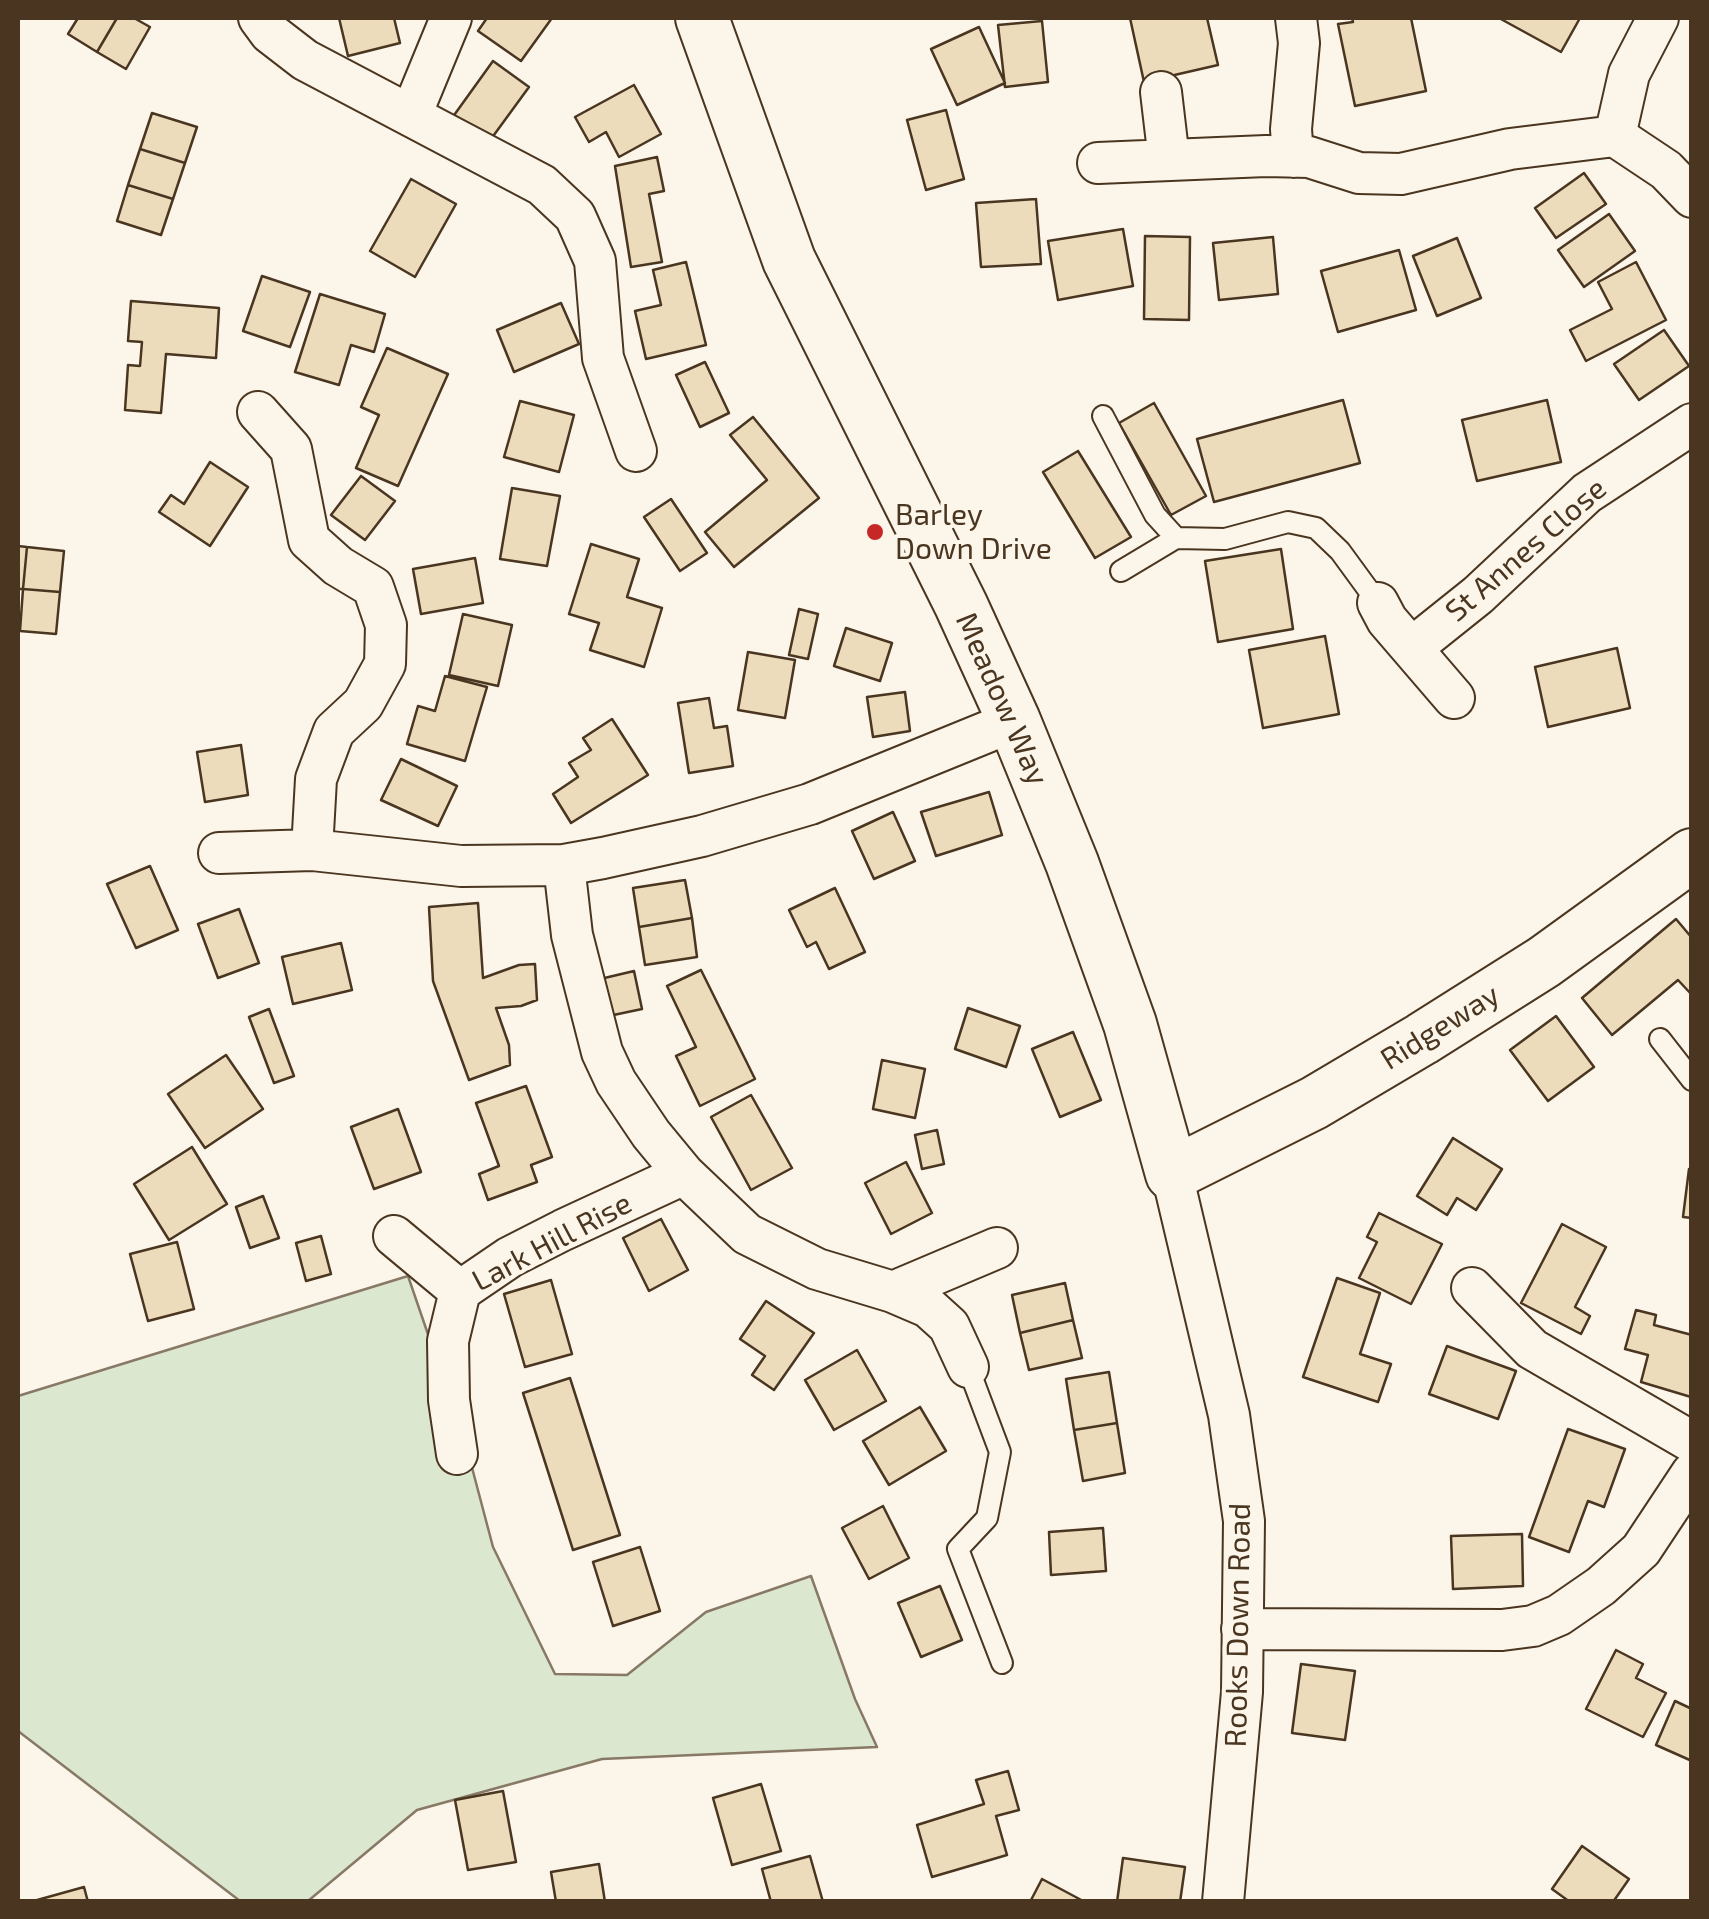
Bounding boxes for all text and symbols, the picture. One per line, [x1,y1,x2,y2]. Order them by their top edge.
street label: St Annes Close [1438,471,1614,629]
place label: Barley Down Drive [895,497,1052,568]
marker: Barley Down Drive [864,521,886,543]
street label: Meadow Way [948,607,1056,791]
street label: Ridgeway [1374,977,1506,1077]
street label: Lark Hill Rise [466,1185,638,1299]
street label: Rooks Down Road [1218,1502,1258,1748]

